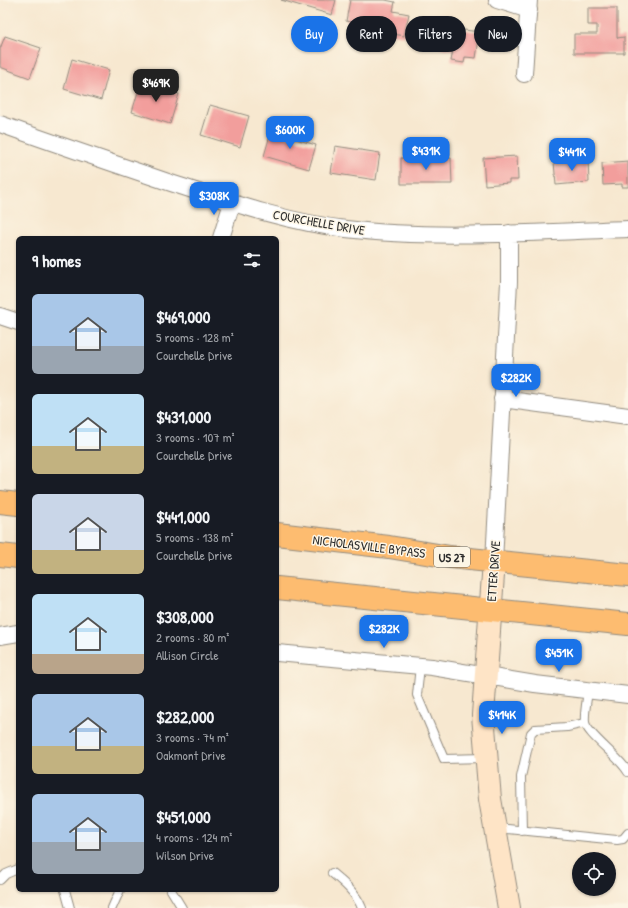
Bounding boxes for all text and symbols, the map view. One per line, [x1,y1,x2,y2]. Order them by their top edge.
chip: Buy [291,16,338,52]
chip: Rent [346,16,397,52]
chip: Filters [405,16,466,52]
chip: New [474,16,522,52]
pin: $469K [128,69,184,103]
text: $469K [142,73,170,91]
pin: $600K [262,116,318,150]
text: $600K [275,120,305,138]
pin: $431K [398,137,454,171]
pin: $441K [544,138,600,172]
text: $431K [412,141,440,159]
text: $441K [558,142,586,160]
pin: $308K [186,182,242,216]
text: $308K [199,186,229,204]
street label: COURCHELLE DRIVE [272,205,367,239]
text: 9 homes [32,249,81,272]
icon: filters [241,249,263,271]
text: $469,000 [156,305,210,328]
icon: home [64,310,112,358]
text: 5 rooms · 128 m² [156,328,234,346]
text: Courchelle Drive [156,346,232,364]
pin: $282K [488,364,544,398]
text: $282K [500,368,532,386]
text: $431,000 [156,405,211,428]
icon: home [64,410,112,458]
text: 3 rooms · 107 m² [156,428,235,446]
text: Courchelle Drive [156,446,232,464]
text: $441,000 [156,505,210,528]
icon: home [64,510,112,558]
text: 5 rooms · 138 m² [156,528,233,546]
street label: NICHOLASVILLE BYPASS [312,530,426,562]
street label: ETTER DRIVE [482,540,504,602]
text: Courchelle Drive [156,546,232,564]
road number: US 27 [434,547,470,567]
text: $308,000 [156,605,214,628]
icon: home [64,610,112,658]
pin: $282K [356,615,412,649]
text: $282K [368,619,400,637]
text: 2 rooms · 80 m² [156,628,229,646]
pin: $451K [531,639,587,673]
text: $451K [545,643,573,661]
text: Allison Circle [156,646,219,664]
pin: $414K [474,701,530,735]
text: $282,000 [156,705,214,728]
text: $414K [488,705,516,723]
icon: home [64,710,112,758]
text: 3 rooms · 74 m² [156,728,229,746]
text: Oakmont Drive [156,746,226,764]
text: $451,000 [156,805,211,828]
icon: home [64,810,112,858]
text: 4 rooms · 124 m² [156,828,232,846]
text: Wilson Drive [156,846,214,864]
map controls [572,852,616,896]
button: locate [572,852,616,896]

